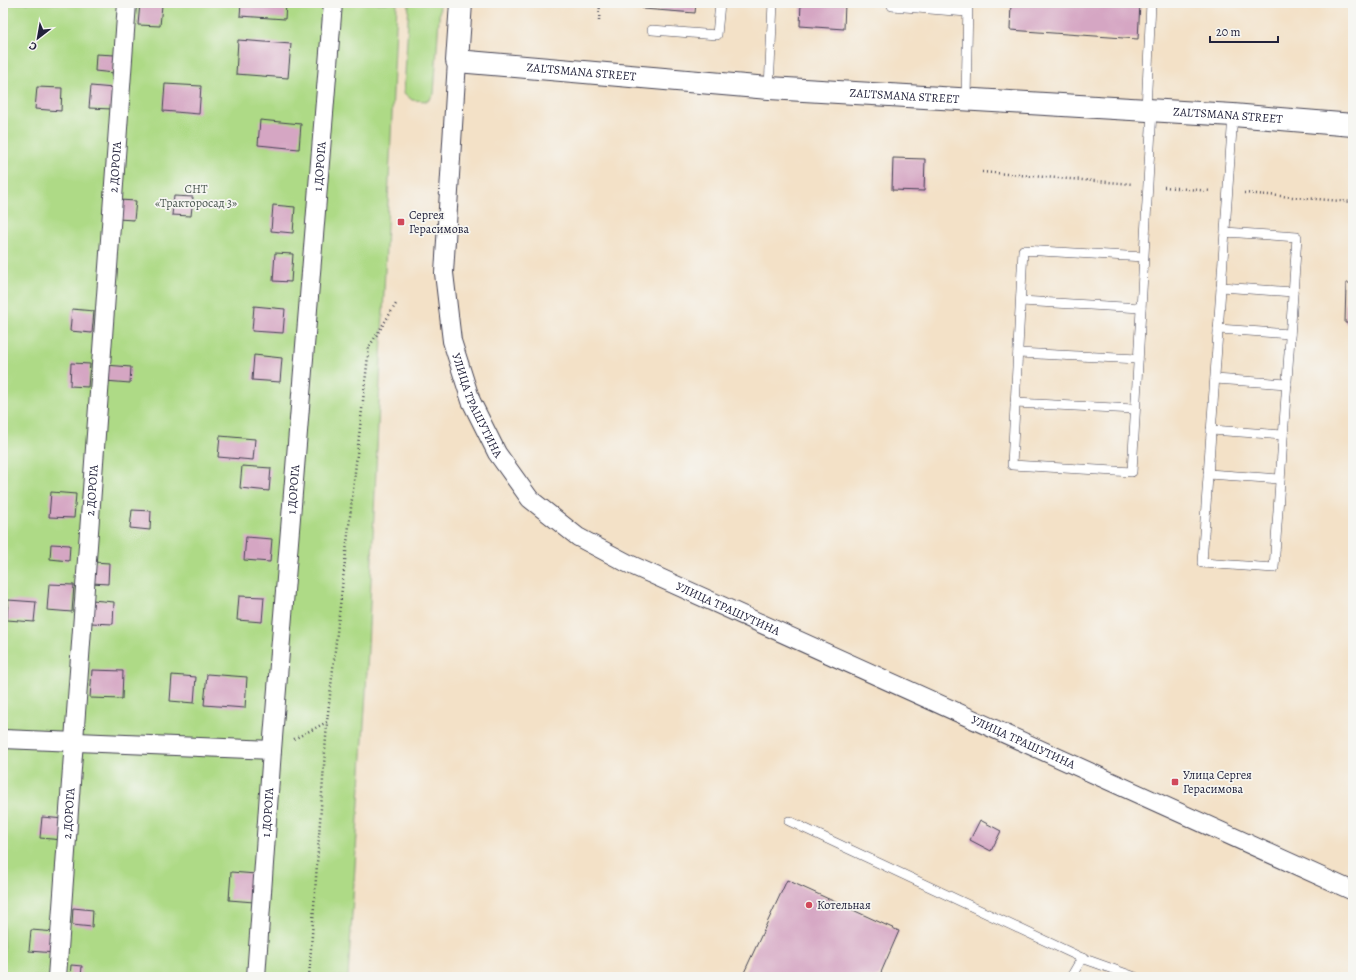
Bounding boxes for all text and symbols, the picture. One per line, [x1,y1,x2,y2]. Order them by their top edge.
north arrow [18,18,58,58]
scale bar [1210,18,1278,44]
text: 20 m [1216,24,1240,40]
text: С [26,38,40,54]
street label: ZAL'TSMANA STREET [526,59,637,85]
street label: ZAL'TSMANA STREET [849,85,960,107]
street label: ZAL'TSMANA STREET [1173,104,1284,127]
street label: 2 ДОРОГА [105,140,125,193]
street label: 1 ДОРОГА [310,140,330,192]
park label: СНТ «Тракторосад 3» [155,181,237,211]
place label: Сергея Герасимова [409,207,469,237]
marker: Сергея Герасимова [396,217,406,227]
street label: УЛИЦА ТРАШУТИНА [448,351,507,462]
street label: 2 ДОРОГА [82,463,102,516]
street label: 1 ДОРОГА [283,463,303,515]
street label: УЛИЦА ТРАШУТИНА [673,578,783,639]
street label: УЛИЦА ТРАШУТИНА [969,712,1079,773]
place label: Улица Сергея Герасимова [1183,767,1252,797]
marker: Улица Сергея Герасимова [1170,777,1180,787]
street label: 2 ДОРОГА [59,786,79,840]
street label: 1 ДОРОГА [258,786,277,838]
place label: Котельная [817,897,871,913]
marker: Котельная [804,900,814,910]

